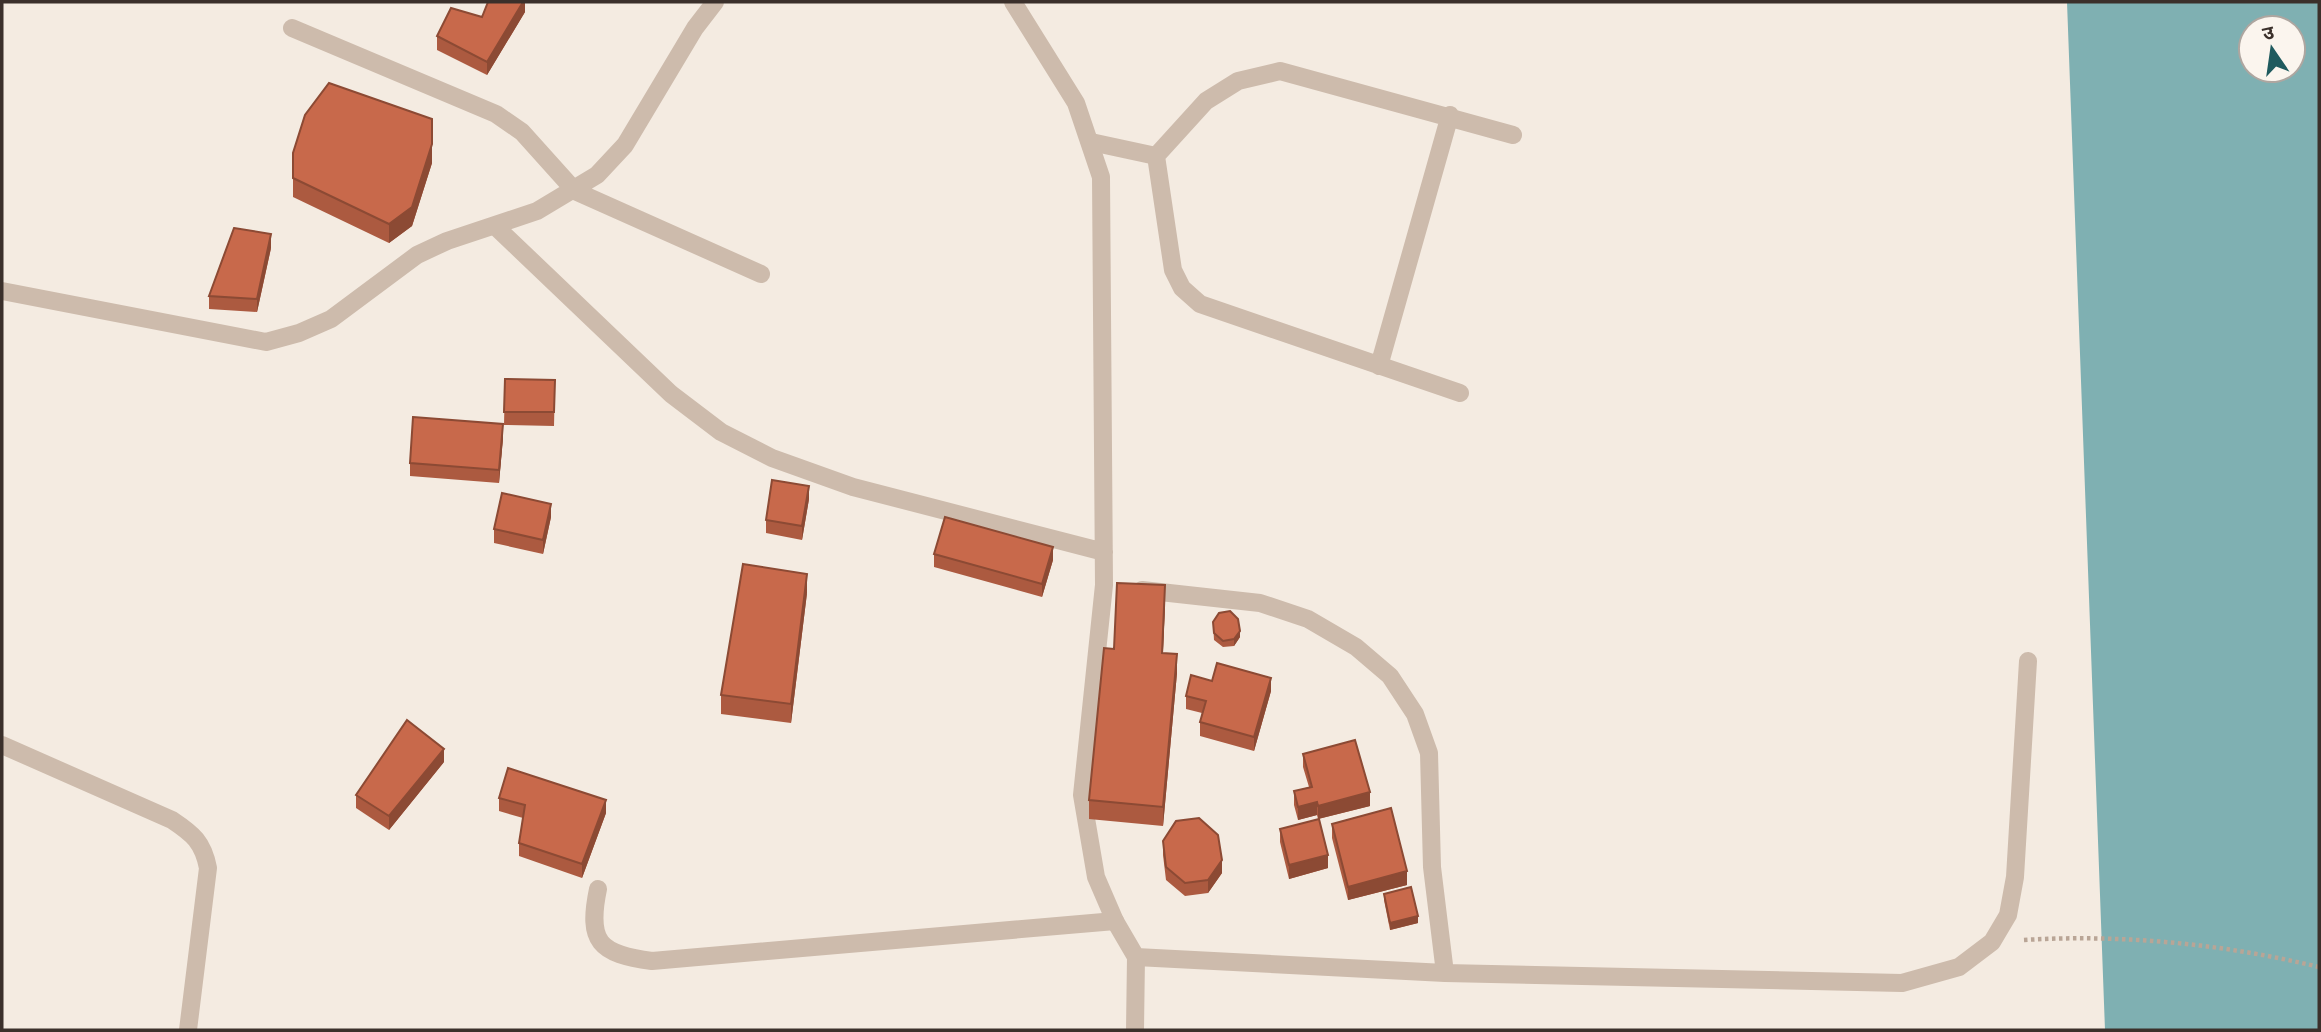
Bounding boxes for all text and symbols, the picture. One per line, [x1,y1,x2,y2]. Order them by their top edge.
north arrow [2237,14,2307,84]
text: उ [2260,20,2277,45]

